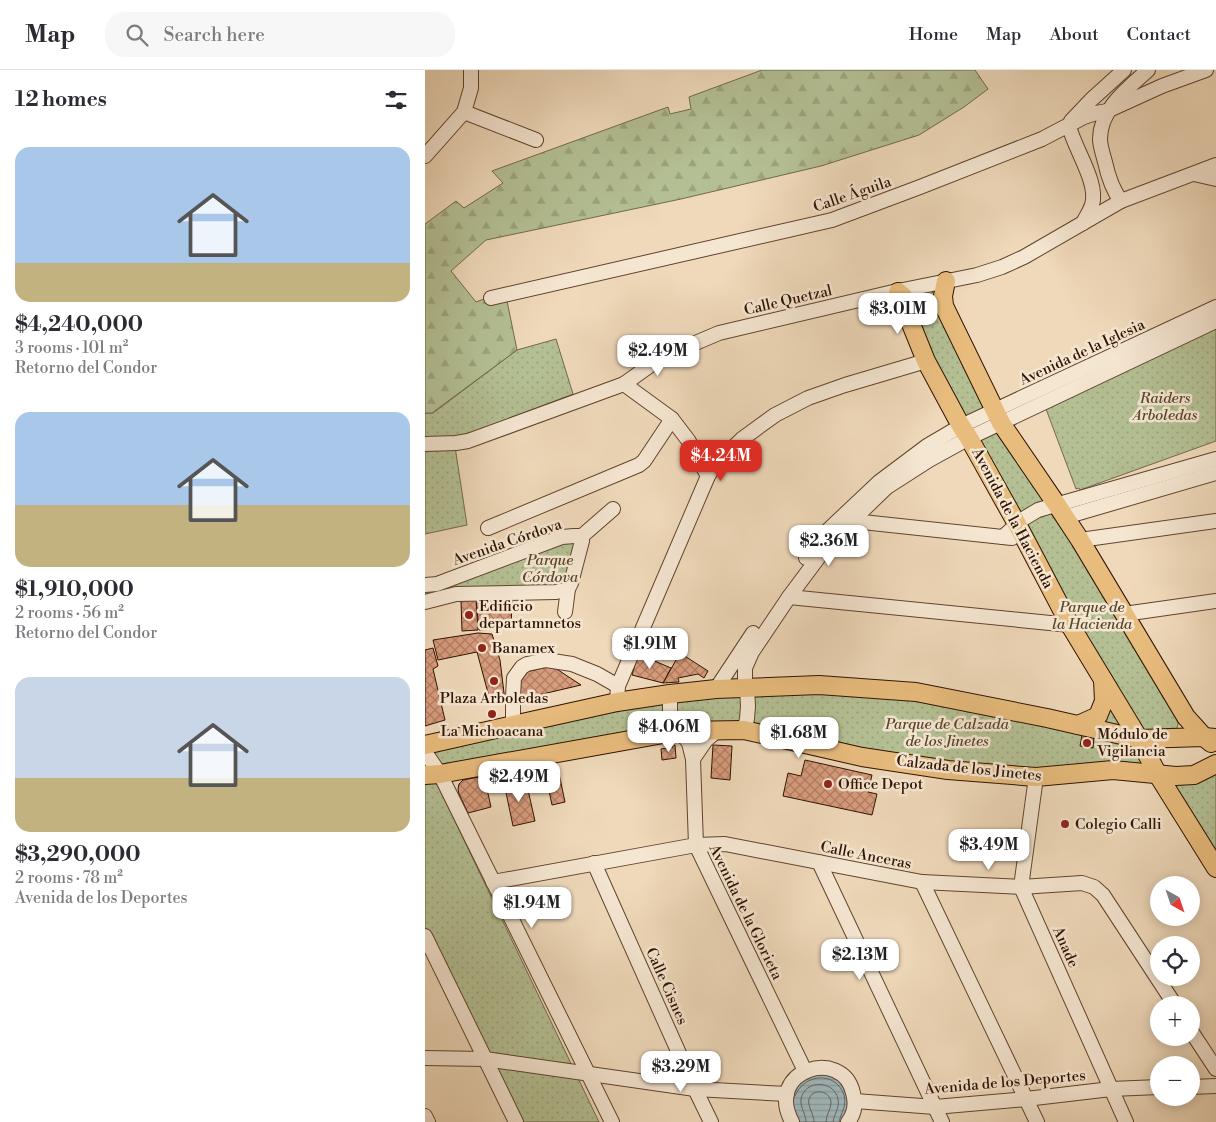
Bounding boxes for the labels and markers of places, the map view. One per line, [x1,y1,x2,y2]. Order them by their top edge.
pin: $3.01M [857,292,939,335]
pin: $2.49M [617,334,699,377]
pin: $4.24M [680,440,762,482]
pin: $2.36M [788,524,870,567]
place label: Edificio departamnetos [479,597,581,633]
marker: Edificio departamnetos [463,609,475,621]
pin: $1.91M [609,628,691,670]
place label: Banamex [491,639,555,658]
marker: Banamex [476,642,488,654]
marker: Plaza Arboledas [488,675,500,687]
place label: Plaza Arboledas [440,689,548,708]
marker: La Michoacana [486,708,498,720]
pin: $4.06M [628,710,710,753]
pin: $1.68M [758,716,840,759]
place label: La Michoacana [441,722,544,741]
place label: Módulo de Vigilancia [1096,725,1168,761]
marker: Módulo de Vigilancia [1081,737,1093,749]
pin: $2.49M [478,760,560,803]
place label: Office Depot [838,775,924,794]
marker: Office Depot [822,778,834,790]
place label: Colegio Calli [1075,815,1162,834]
marker: Colegio Calli [1059,818,1071,830]
pin: $3.49M [948,828,1030,871]
pin: $1.94M [491,886,573,929]
pin: $2.13M [819,938,901,981]
pin: $3.29M [640,1050,722,1093]

